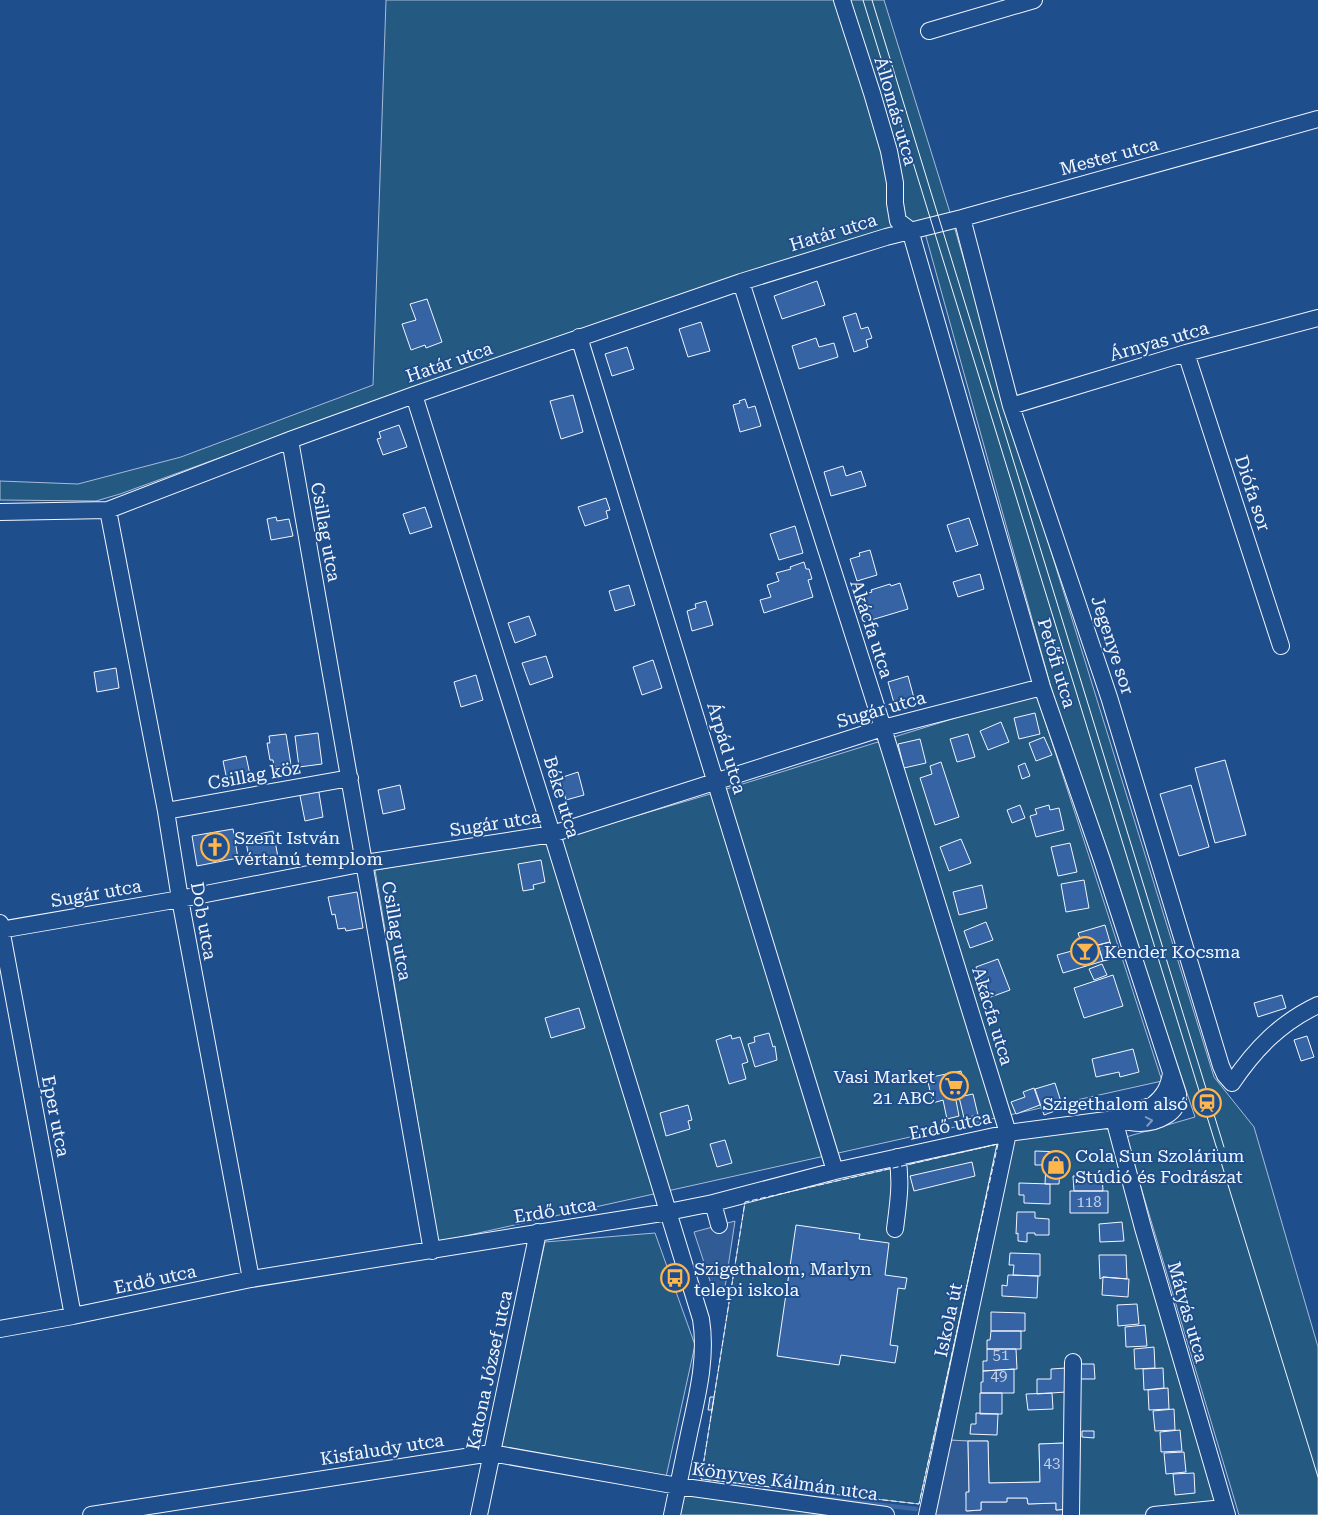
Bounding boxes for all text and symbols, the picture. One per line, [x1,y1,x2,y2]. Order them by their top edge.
street label: Állomás utca [870,54,922,168]
street label: Mester utca [1057,133,1161,179]
street label: Határ utca [787,209,879,255]
street label: Árnyas utca [1107,317,1211,365]
street label: Határ utca [403,337,495,387]
street label: Diófa sor [1231,452,1275,534]
street label: Csillag utca [307,481,345,584]
street label: Akácfa utca [846,577,898,681]
street label: Jegenye sor [1087,593,1139,697]
street label: Petőfi utca [1033,616,1081,711]
street label: Sugár utca [834,686,928,732]
street label: Árpád utca [703,700,751,797]
street label: Béke utca [540,753,584,841]
street label: Csillag köz [206,756,302,793]
street label: Sugár utca [448,805,542,841]
place label: Szent István vértanú templom [234,827,383,869]
church icon: Szent István vértanú templom [200,832,230,862]
street label: Sugár utca [49,875,143,911]
street label: Dob utca [187,880,221,962]
street label: Csillag utca [378,880,416,983]
bar icon: Kender Kocsma [1070,936,1100,966]
place label: Kender Kocsma [1104,941,1241,962]
street label: Akácfa utca [968,964,1018,1068]
place label: Vasi Market 21 ABC [833,1066,935,1108]
supermarket icon: Vasi Market 21 ABC [939,1071,969,1101]
street label: Eper utca [38,1073,74,1159]
station icon: Szigethalom alsó [1192,1088,1222,1118]
place label: Szigethalom alsó [1042,1093,1188,1114]
street label: Erdő utca [907,1106,993,1144]
one-way arrow [1145,1117,1153,1127]
place label: Cola Sun Szolárium Stúdió és Fodrászat [1075,1145,1244,1187]
shop icon: Cola Sun Szolárium Stúdió és Fodrászat [1041,1150,1071,1180]
street label: Erdő utca [512,1193,598,1227]
house number: 118 [1076,1193,1102,1211]
place label: Szigethalom, Marlyn telepi iskola [694,1258,872,1300]
street label: Mátyás utca [1164,1259,1213,1365]
street label: Erdő utca [112,1260,198,1298]
bus stop icon: Szigethalom, Marlyn telepi iskola [660,1263,690,1293]
street label: Iskola út [930,1281,966,1359]
street label: Katona József utca [462,1288,516,1452]
house number: 51 [993,1346,1009,1364]
house number: 49 [991,1367,1007,1385]
street label: Kisfaludy utca [319,1429,446,1469]
house number: 43 [1044,1454,1060,1472]
street label: Könyves Kálmán utca [691,1458,880,1504]

